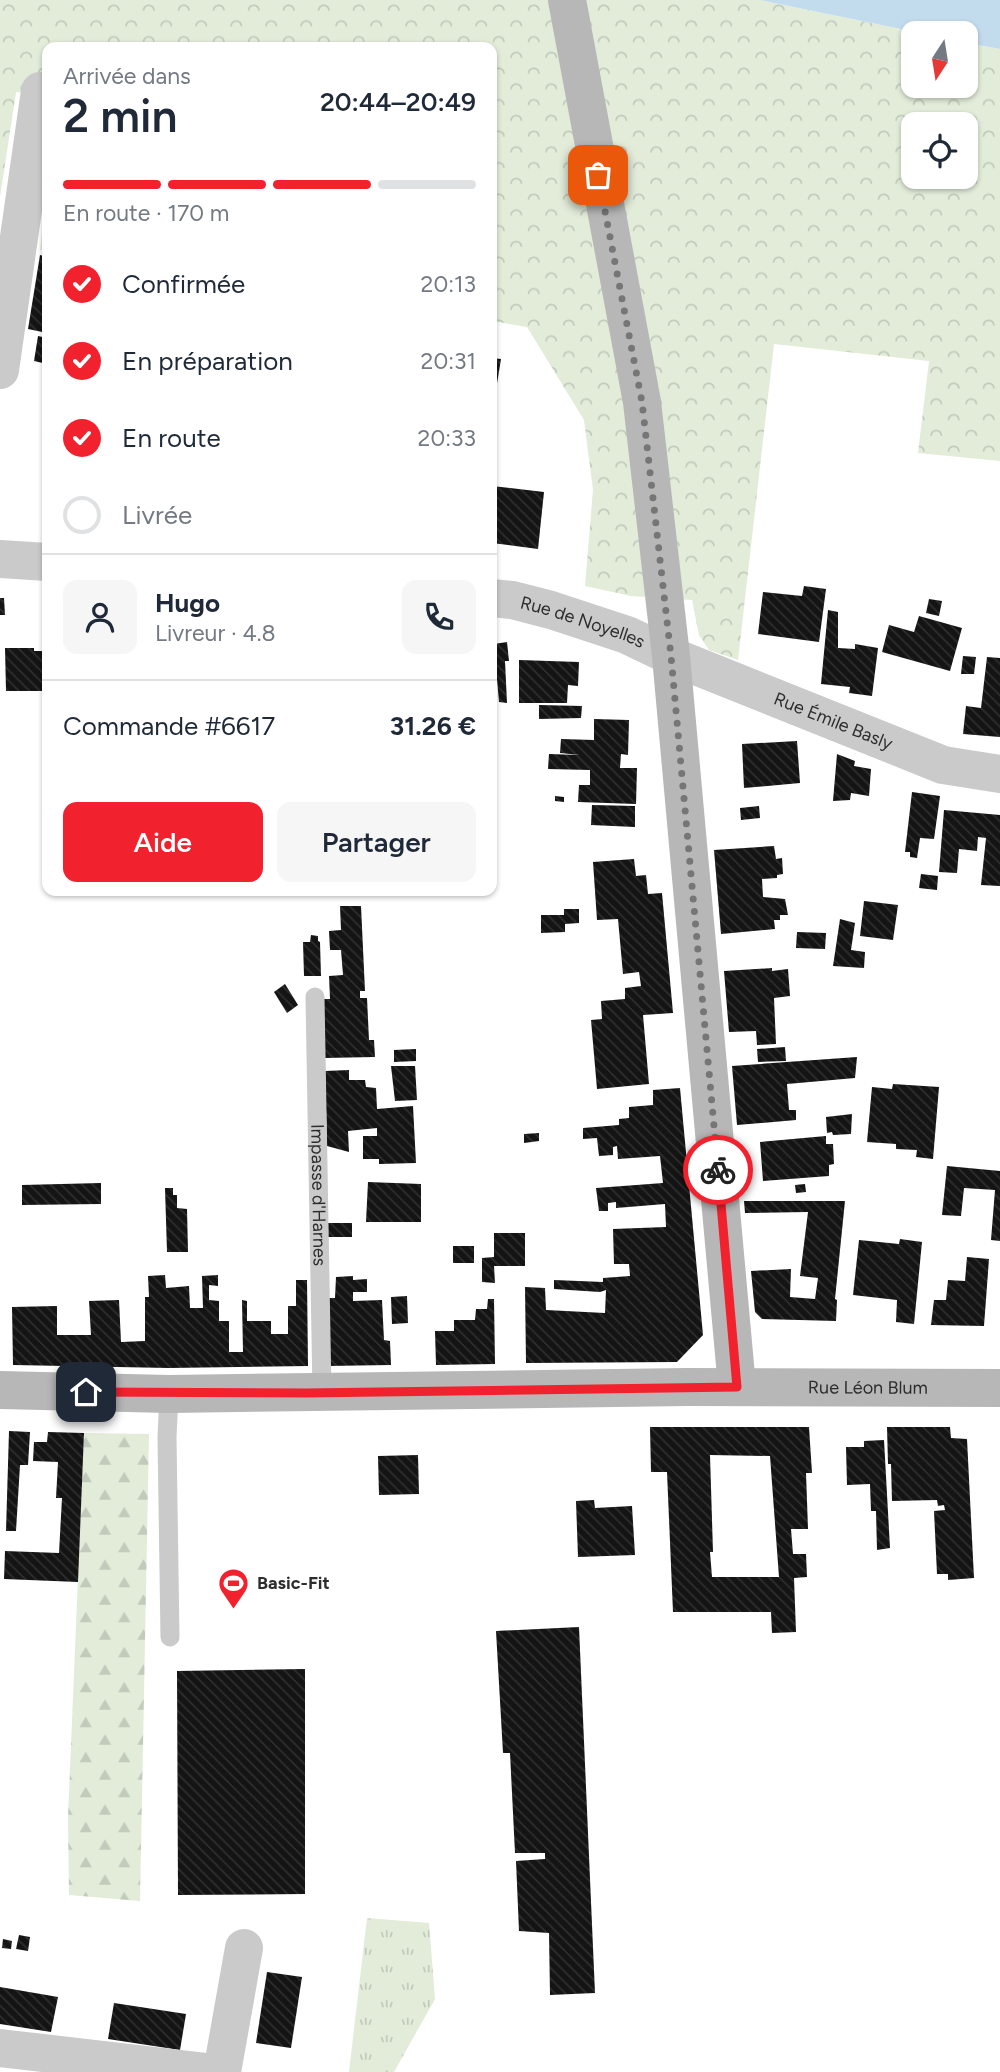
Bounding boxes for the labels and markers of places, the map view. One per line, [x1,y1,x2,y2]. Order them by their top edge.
pin [568,145,628,205]
pin [56,1362,116,1422]
sports icon: Basic-Fit [217,1566,251,1610]
place label: Basic-Fit [257,1572,330,1594]

